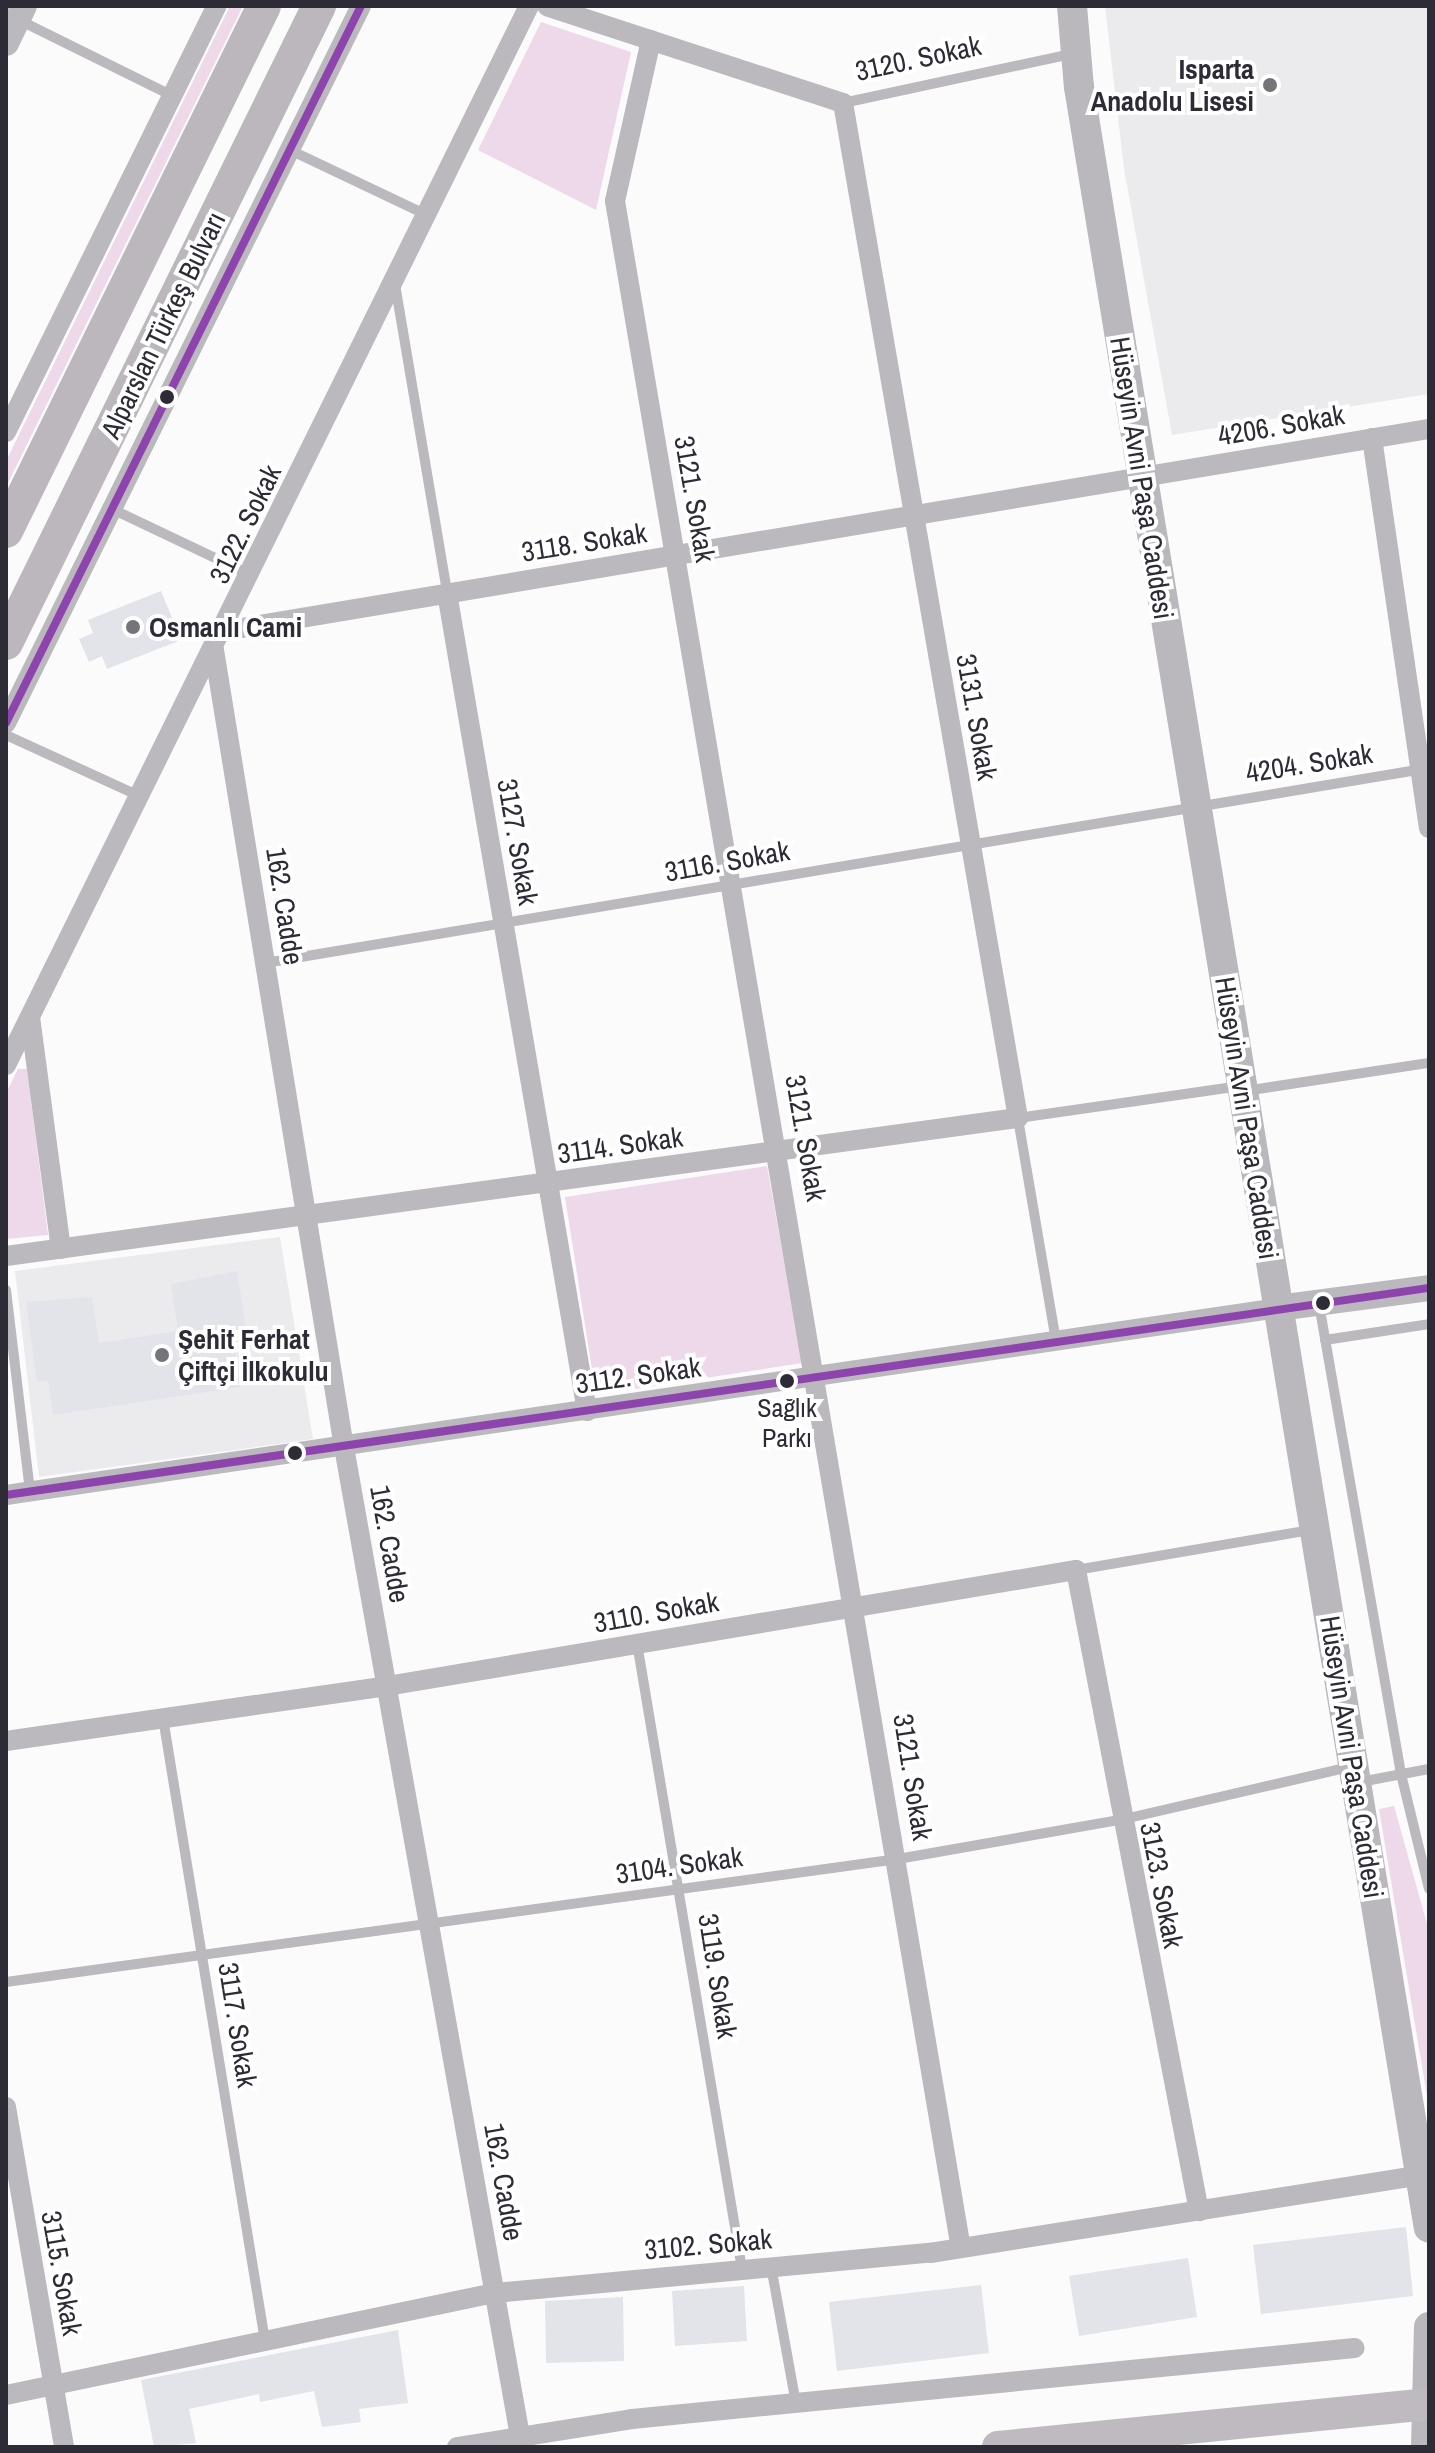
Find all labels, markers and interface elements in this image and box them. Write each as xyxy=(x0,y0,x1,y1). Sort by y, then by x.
street label: 3120. Sokak xyxy=(852,28,984,88)
place label: Isparta Anadolu Lisesi xyxy=(1091,52,1254,118)
marker: Isparta Anadolu Lisesi xyxy=(1261,76,1279,94)
street label: Alparslan Türkeş Bulvarı xyxy=(94,206,232,444)
street label: Hüseyin Avni Paşa Caddesi xyxy=(1103,334,1181,622)
unlabelled marker xyxy=(159,389,175,405)
street label: 4206. Sokak xyxy=(1215,397,1347,453)
street label: 3121. Sokak xyxy=(667,433,723,565)
street label: 3122. Sokak xyxy=(202,459,288,589)
street label: 3118. Sokak xyxy=(519,516,649,568)
place label: Osmanlı Cami xyxy=(149,610,302,644)
marker: Osmanlı Cami xyxy=(124,618,142,636)
street label: 3131. Sokak xyxy=(949,651,1005,783)
street label: 4204. Sokak xyxy=(1243,736,1375,790)
street label: 3127. Sokak xyxy=(490,776,546,908)
street label: 3116. Sokak xyxy=(662,834,792,888)
street label: 162. Cadde xyxy=(259,845,311,967)
street label: Hüseyin Avni Paşa Caddesi xyxy=(1208,974,1286,1262)
street label: 3121. Sokak xyxy=(778,1072,834,1204)
street label: 3114. Sokak xyxy=(555,1120,685,1170)
unlabelled marker xyxy=(1315,1295,1331,1311)
place label: Şehit Ferhat Çiftçi İlkokulu xyxy=(178,1322,329,1388)
marker: Şehit Ferhat Çiftçi İlkokulu xyxy=(153,1346,171,1364)
street label: 3112. Sokak xyxy=(573,1350,703,1400)
marker: Sağlık Parkı xyxy=(779,1373,795,1389)
place label: Sağlık Parkı xyxy=(757,1392,817,1454)
unlabelled marker xyxy=(287,1445,303,1461)
street label: 162. Cadde xyxy=(363,1483,417,1605)
street label: 3110. Sokak xyxy=(591,1585,721,1639)
street label: Hüseyin Avni Paşa Caddesi xyxy=(1313,1613,1391,1901)
street label: 3121. Sokak xyxy=(886,1711,940,1843)
street label: 3123. Sokak xyxy=(1133,1819,1191,1951)
street label: 3104. Sokak xyxy=(613,1839,745,1891)
street label: 3119. Sokak xyxy=(692,1911,744,2041)
street label: 3117. Sokak xyxy=(212,1960,264,2090)
street label: 162. Cadde xyxy=(477,2121,531,2243)
street label: 3115. Sokak xyxy=(35,2208,89,2338)
street label: 3102. Sokak xyxy=(643,2222,773,2266)

